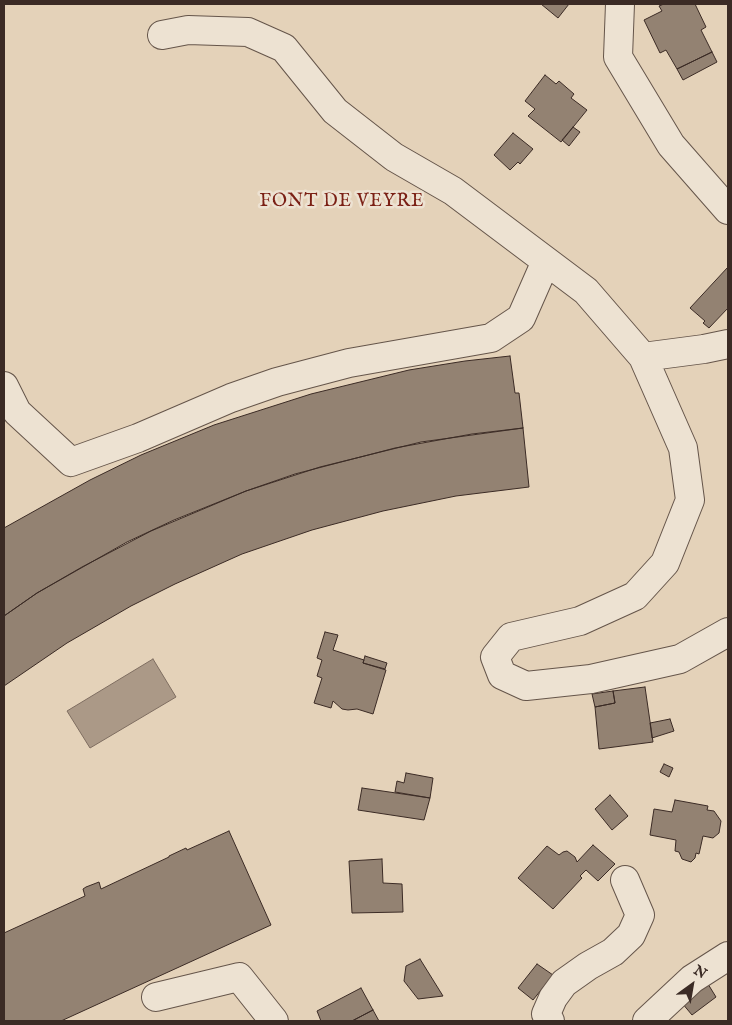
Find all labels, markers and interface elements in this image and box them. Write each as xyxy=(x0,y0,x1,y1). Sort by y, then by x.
district label: FONT DE VEYRE xyxy=(258,191,426,213)
north arrow xyxy=(667,960,717,1010)
text: N xyxy=(690,961,710,983)

